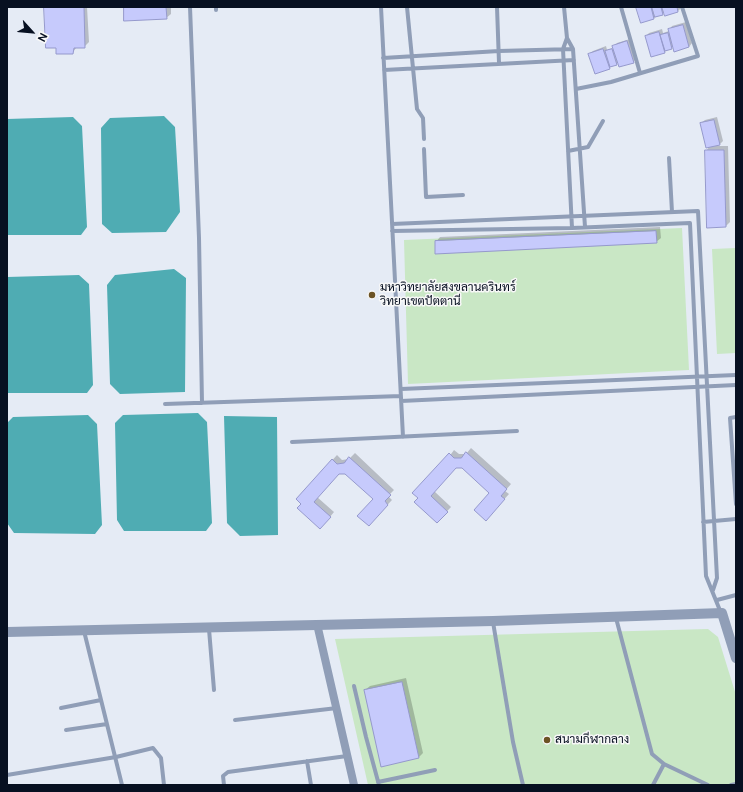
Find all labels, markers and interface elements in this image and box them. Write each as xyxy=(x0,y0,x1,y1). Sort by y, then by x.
north arrow xyxy=(12,12,52,52)
text: N xyxy=(35,31,51,44)
place label: มหาวิทยาลัยสงขลานครินทร์ วิทยาเขตปัตตานี xyxy=(380,281,516,309)
marker: มหาวิทยาลัยสงขลานครินทร์ วิทยาเขตปัตตานี xyxy=(367,290,377,300)
place label: สนามกีฬากลาง xyxy=(555,733,629,747)
marker: สนามกีฬากลาง xyxy=(542,735,552,745)

